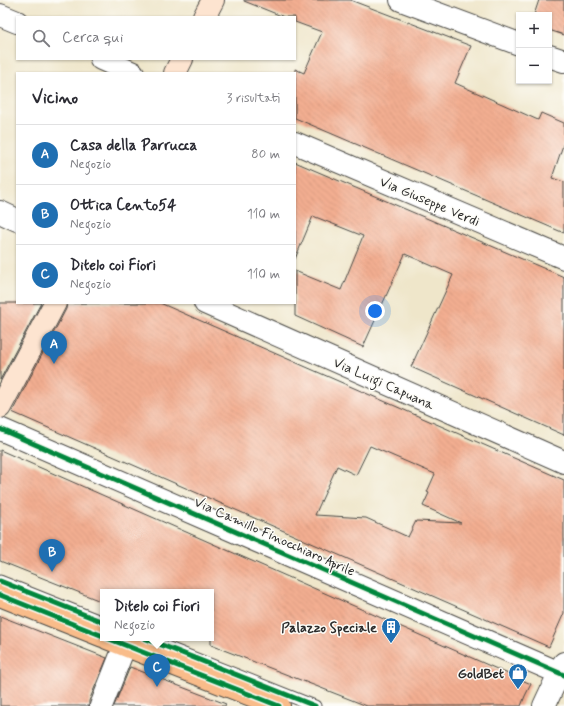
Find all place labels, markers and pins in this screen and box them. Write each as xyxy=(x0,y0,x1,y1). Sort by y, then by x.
pin: A xyxy=(41,331,67,364)
pin: B xyxy=(39,539,65,572)
building icon: Palazzo Speciale xyxy=(380,616,402,644)
place label: Palazzo Speciale xyxy=(281,619,377,637)
pin: C xyxy=(144,654,170,687)
shop icon: GoldBet xyxy=(507,662,529,690)
place label: GoldBet xyxy=(458,665,505,683)

